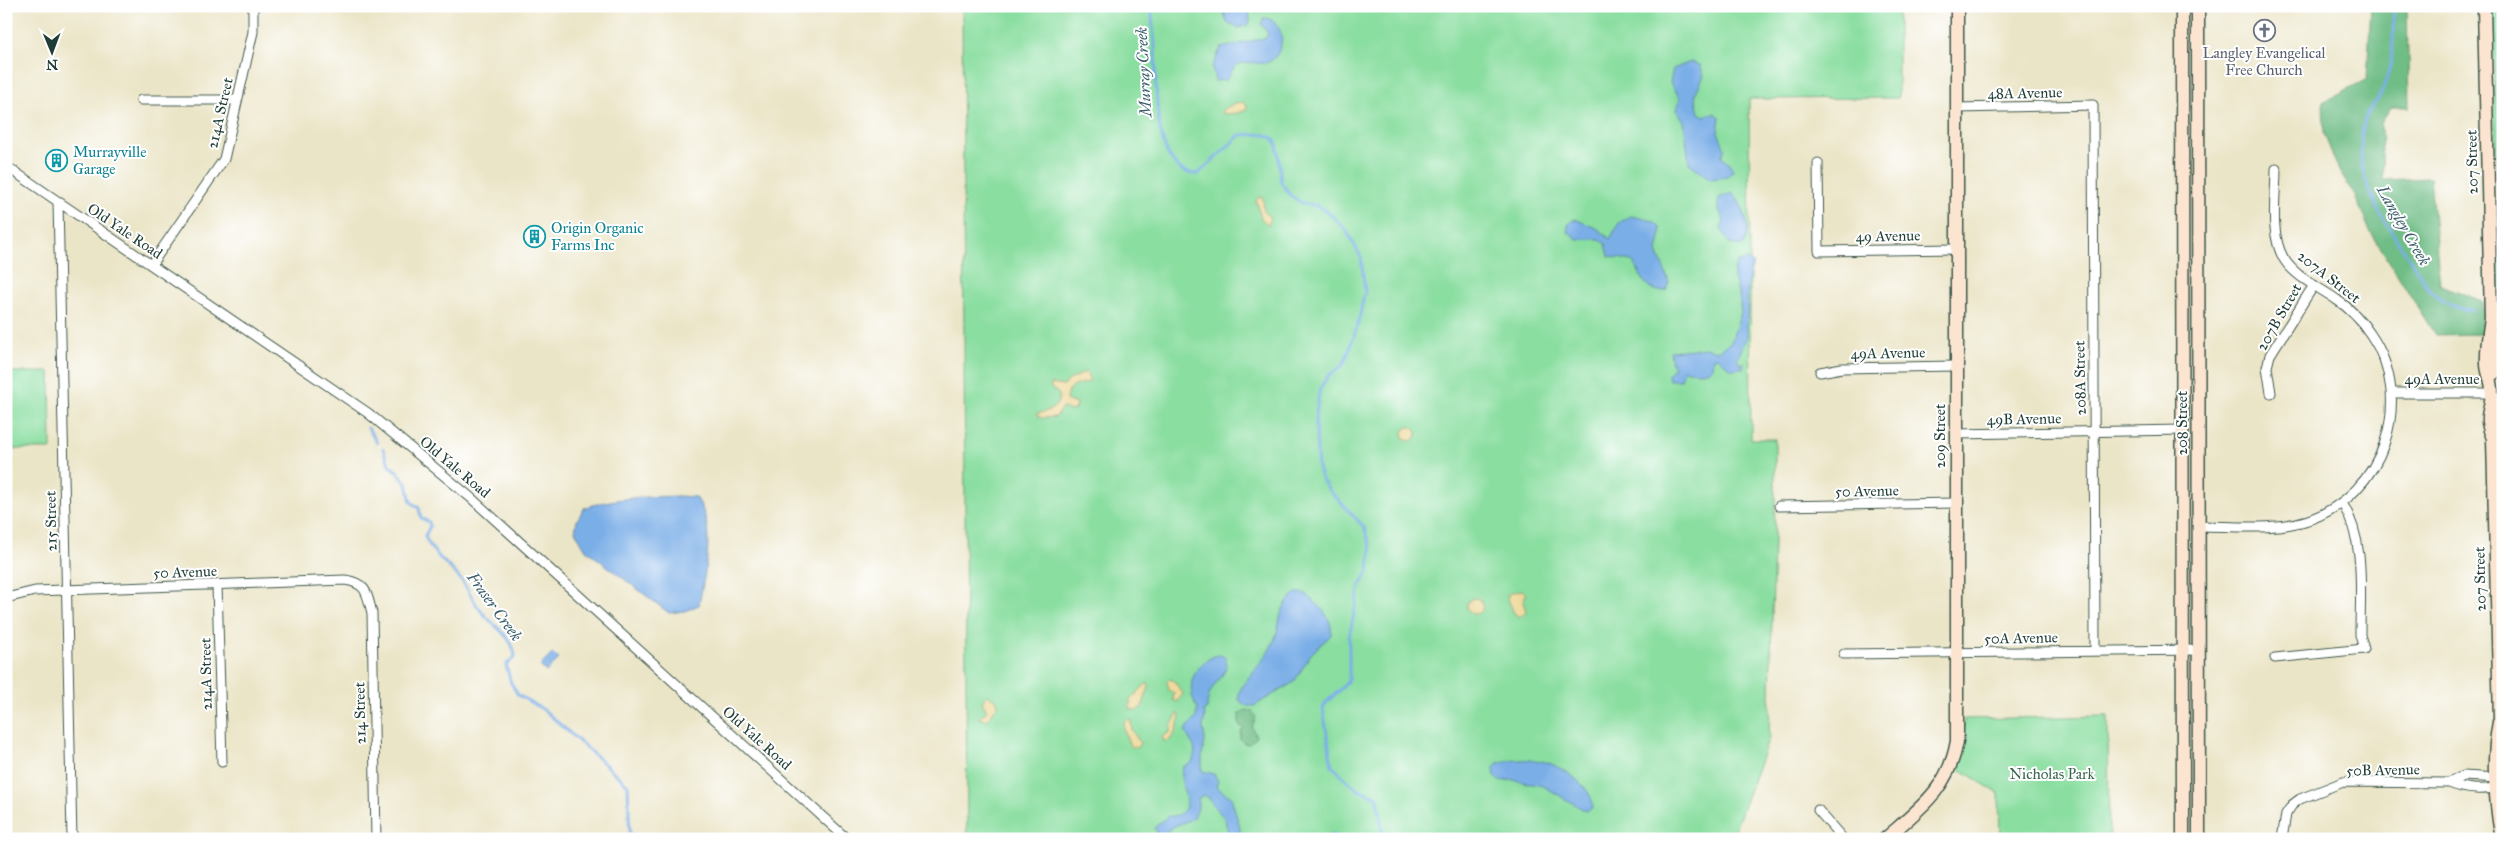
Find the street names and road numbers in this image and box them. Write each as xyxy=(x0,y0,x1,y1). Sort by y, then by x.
street label: 214A Street xyxy=(203,75,237,150)
street label: 48A Avenue xyxy=(1987,83,2063,103)
street label: 207 Street xyxy=(2462,129,2482,194)
street label: Old Yale Road xyxy=(84,199,166,263)
street label: 49 Avenue xyxy=(1856,226,1920,246)
street label: 207A Street xyxy=(2294,247,2365,308)
street label: 207B Street xyxy=(2253,280,2306,354)
street label: 208A Street xyxy=(2070,340,2090,416)
street label: 49A Avenue xyxy=(1850,343,1926,363)
street label: 49A Avenue xyxy=(2405,370,2479,388)
street label: 208 Street xyxy=(2173,390,2191,455)
street label: 209 Street xyxy=(1931,403,1949,468)
street label: 49B Avenue xyxy=(1987,409,2061,429)
street label: Old Yale Road xyxy=(416,432,494,502)
street label: 50 Avenue xyxy=(1835,481,1899,501)
street label: 215 Street xyxy=(41,490,61,551)
street label: 207 Street xyxy=(2470,546,2490,611)
street label: 50 Avenue xyxy=(153,562,217,582)
street label: 50A Avenue xyxy=(1984,628,2058,648)
street label: 214A Street xyxy=(196,637,216,710)
street label: 214 Street xyxy=(350,681,370,744)
street label: Old Yale Road xyxy=(719,702,796,774)
street label: 50B Avenue xyxy=(2346,760,2420,780)

